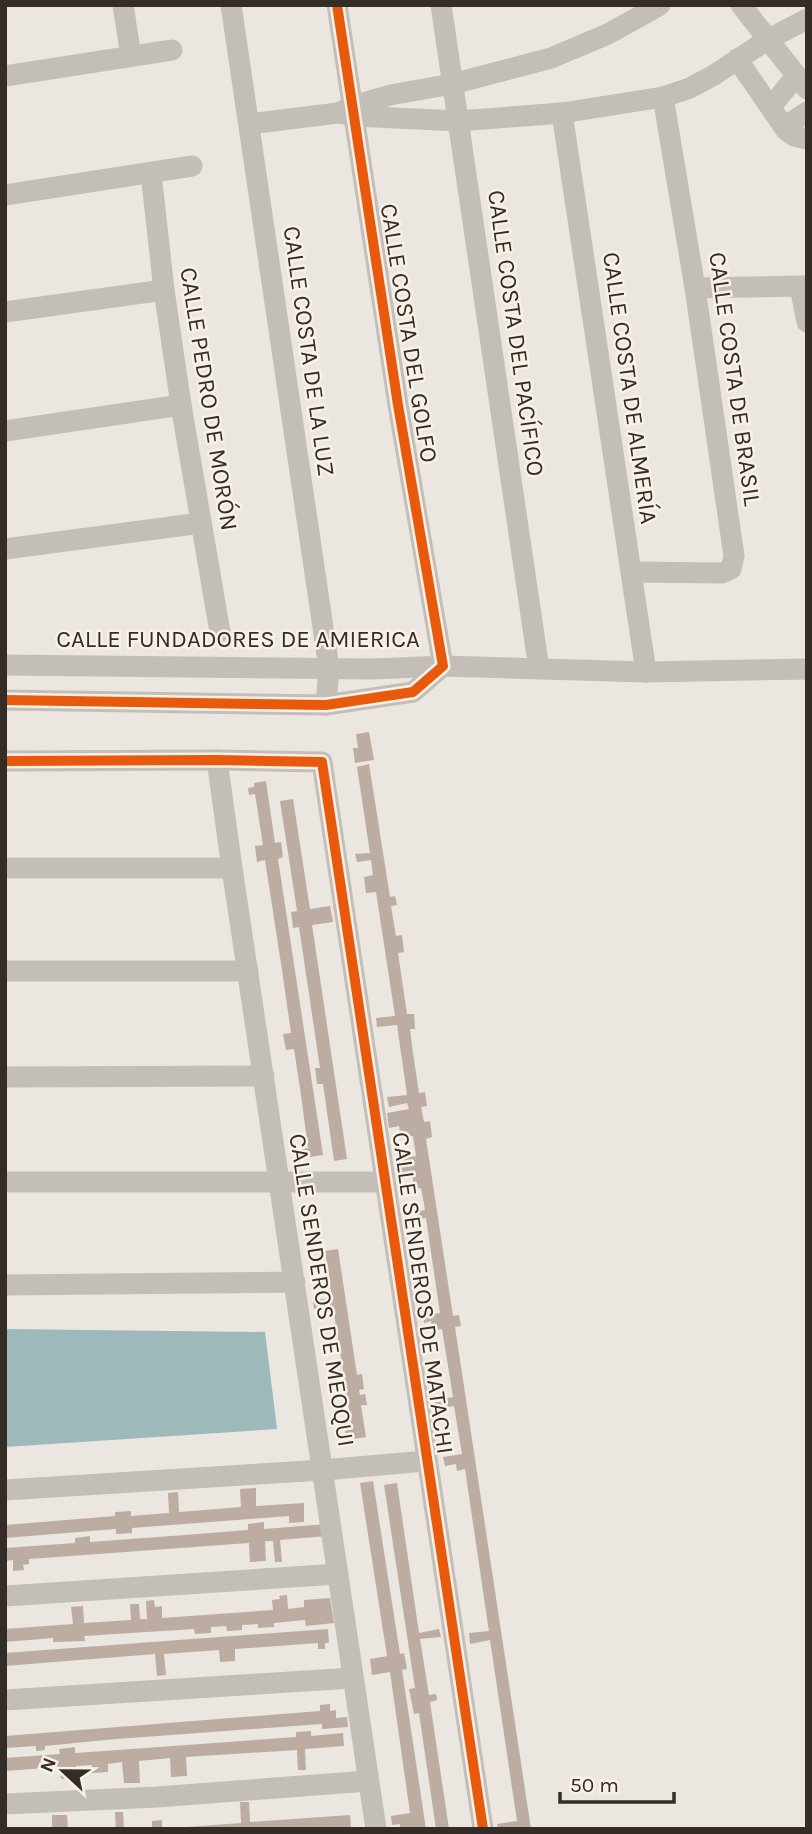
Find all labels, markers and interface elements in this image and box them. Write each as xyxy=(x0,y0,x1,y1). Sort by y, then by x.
street label: CALLE COSTA DEL PACÍFICO xyxy=(482,188,551,478)
street label: CALLE COSTA DEL GOLFO xyxy=(375,201,443,465)
street label: CALLE COSTA DE LA LUZ xyxy=(278,224,340,478)
street label: CALLE COSTA DE ALMERÍA xyxy=(597,250,664,526)
street label: CALLE COSTA DE BRASIL xyxy=(703,250,767,509)
street label: CALLE PEDRO DE MORÓN xyxy=(174,265,244,533)
street label: CALLE FUNDADORES DE AMIERICA xyxy=(56,625,420,653)
street label: CALLE SENDEROS DE MATACHI xyxy=(387,1130,459,1456)
street label: CALLE SENDEROS DE MEOQUI xyxy=(283,1131,361,1449)
north arrow xyxy=(28,1736,98,1806)
text: N xyxy=(35,1755,61,1775)
scale bar xyxy=(560,1760,674,1804)
text: 50 m xyxy=(570,1773,619,1797)

